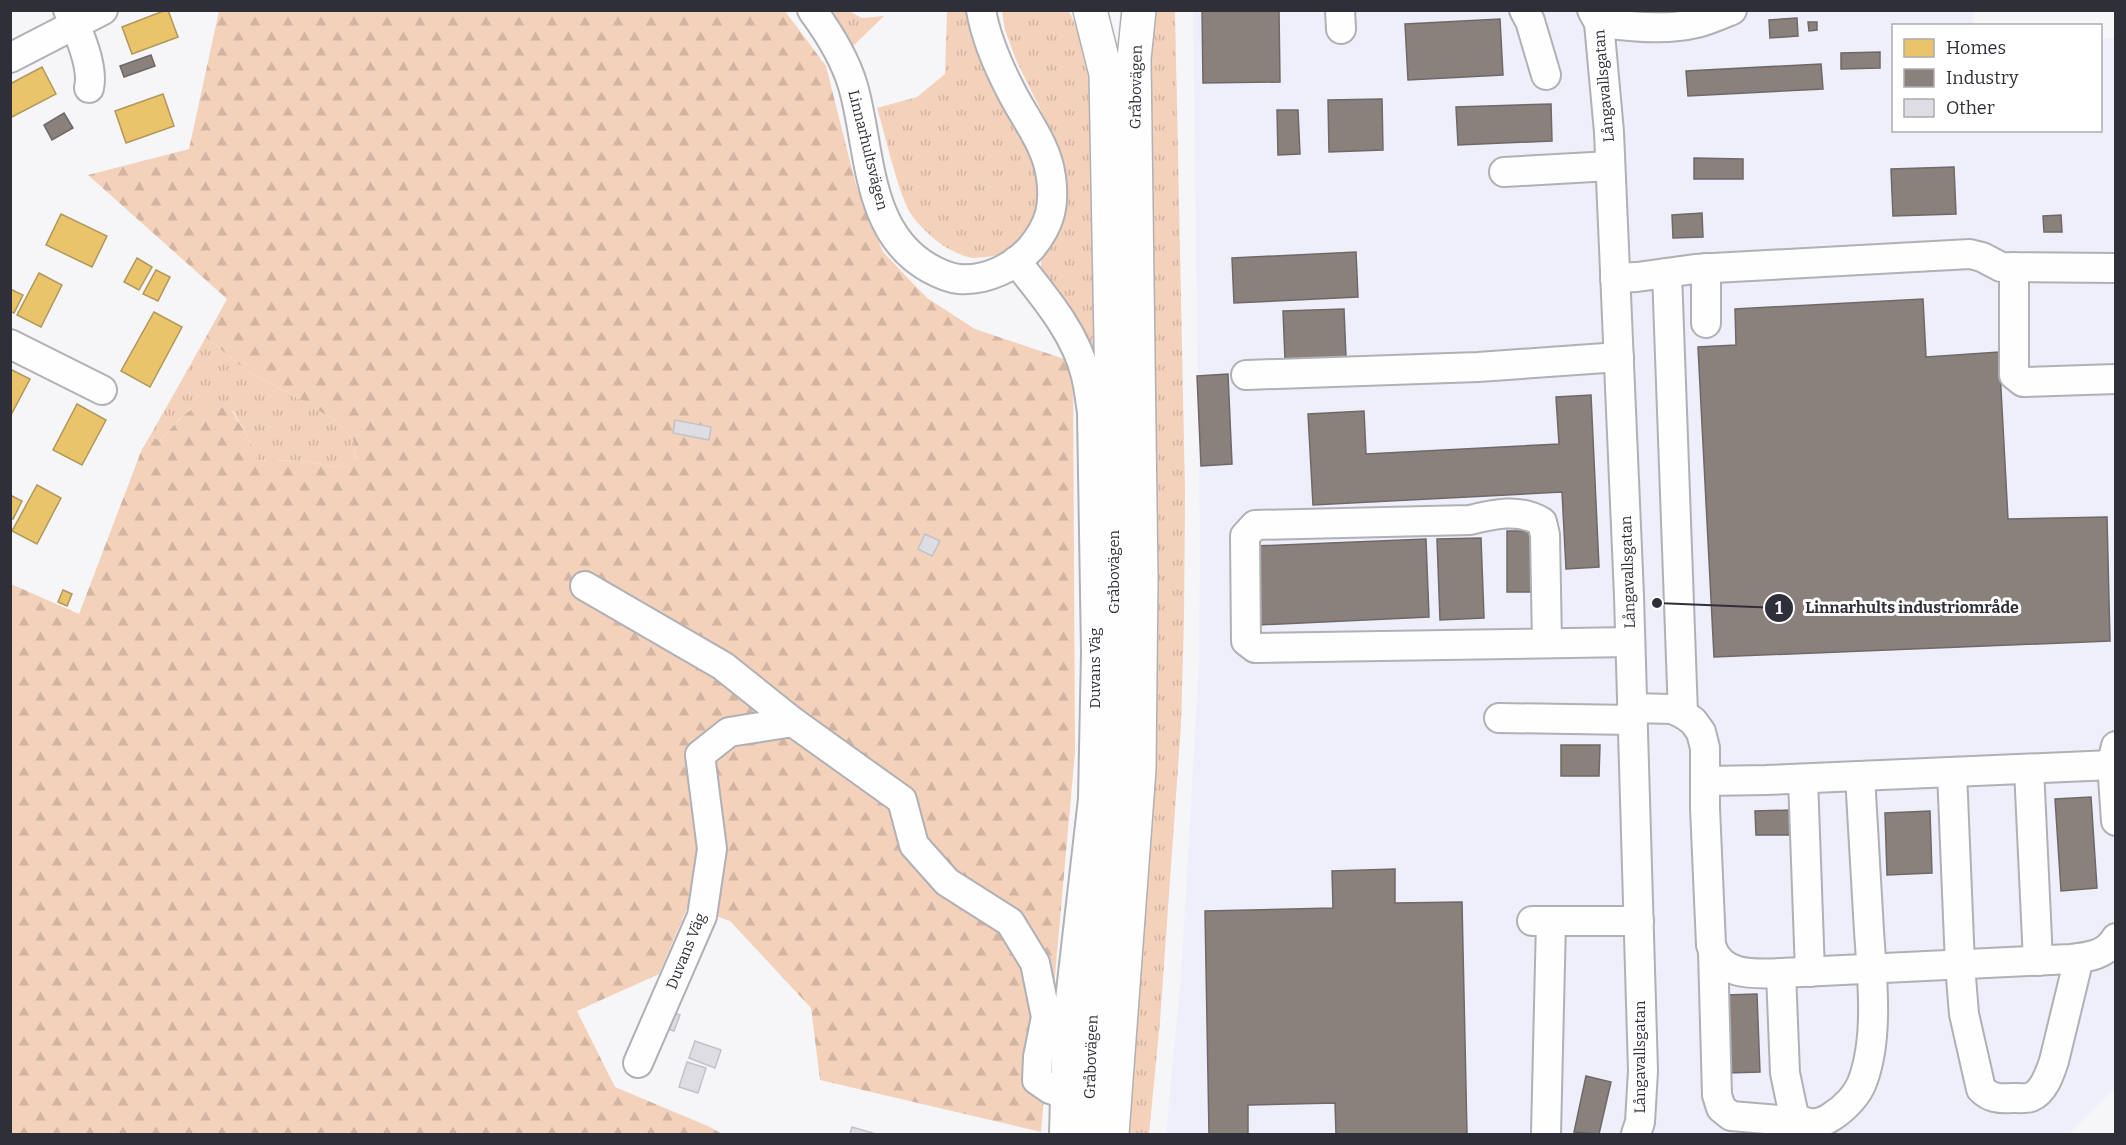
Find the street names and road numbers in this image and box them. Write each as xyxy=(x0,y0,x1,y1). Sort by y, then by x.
street label: Långavallsgatan xyxy=(1590,28,1618,143)
street label: Gråbovägen xyxy=(1126,44,1146,129)
street label: Linnarhultsvägen xyxy=(844,88,892,212)
street label: Långavallsgatan xyxy=(1617,515,1639,629)
street label: Gråbovägen xyxy=(1105,529,1123,614)
street label: Duvans Väg xyxy=(1086,628,1104,708)
street label: Duvans Väg xyxy=(662,910,710,992)
street label: Långavallsgatan xyxy=(1631,1000,1649,1113)
street label: Gråbovägen xyxy=(1081,1014,1101,1099)

